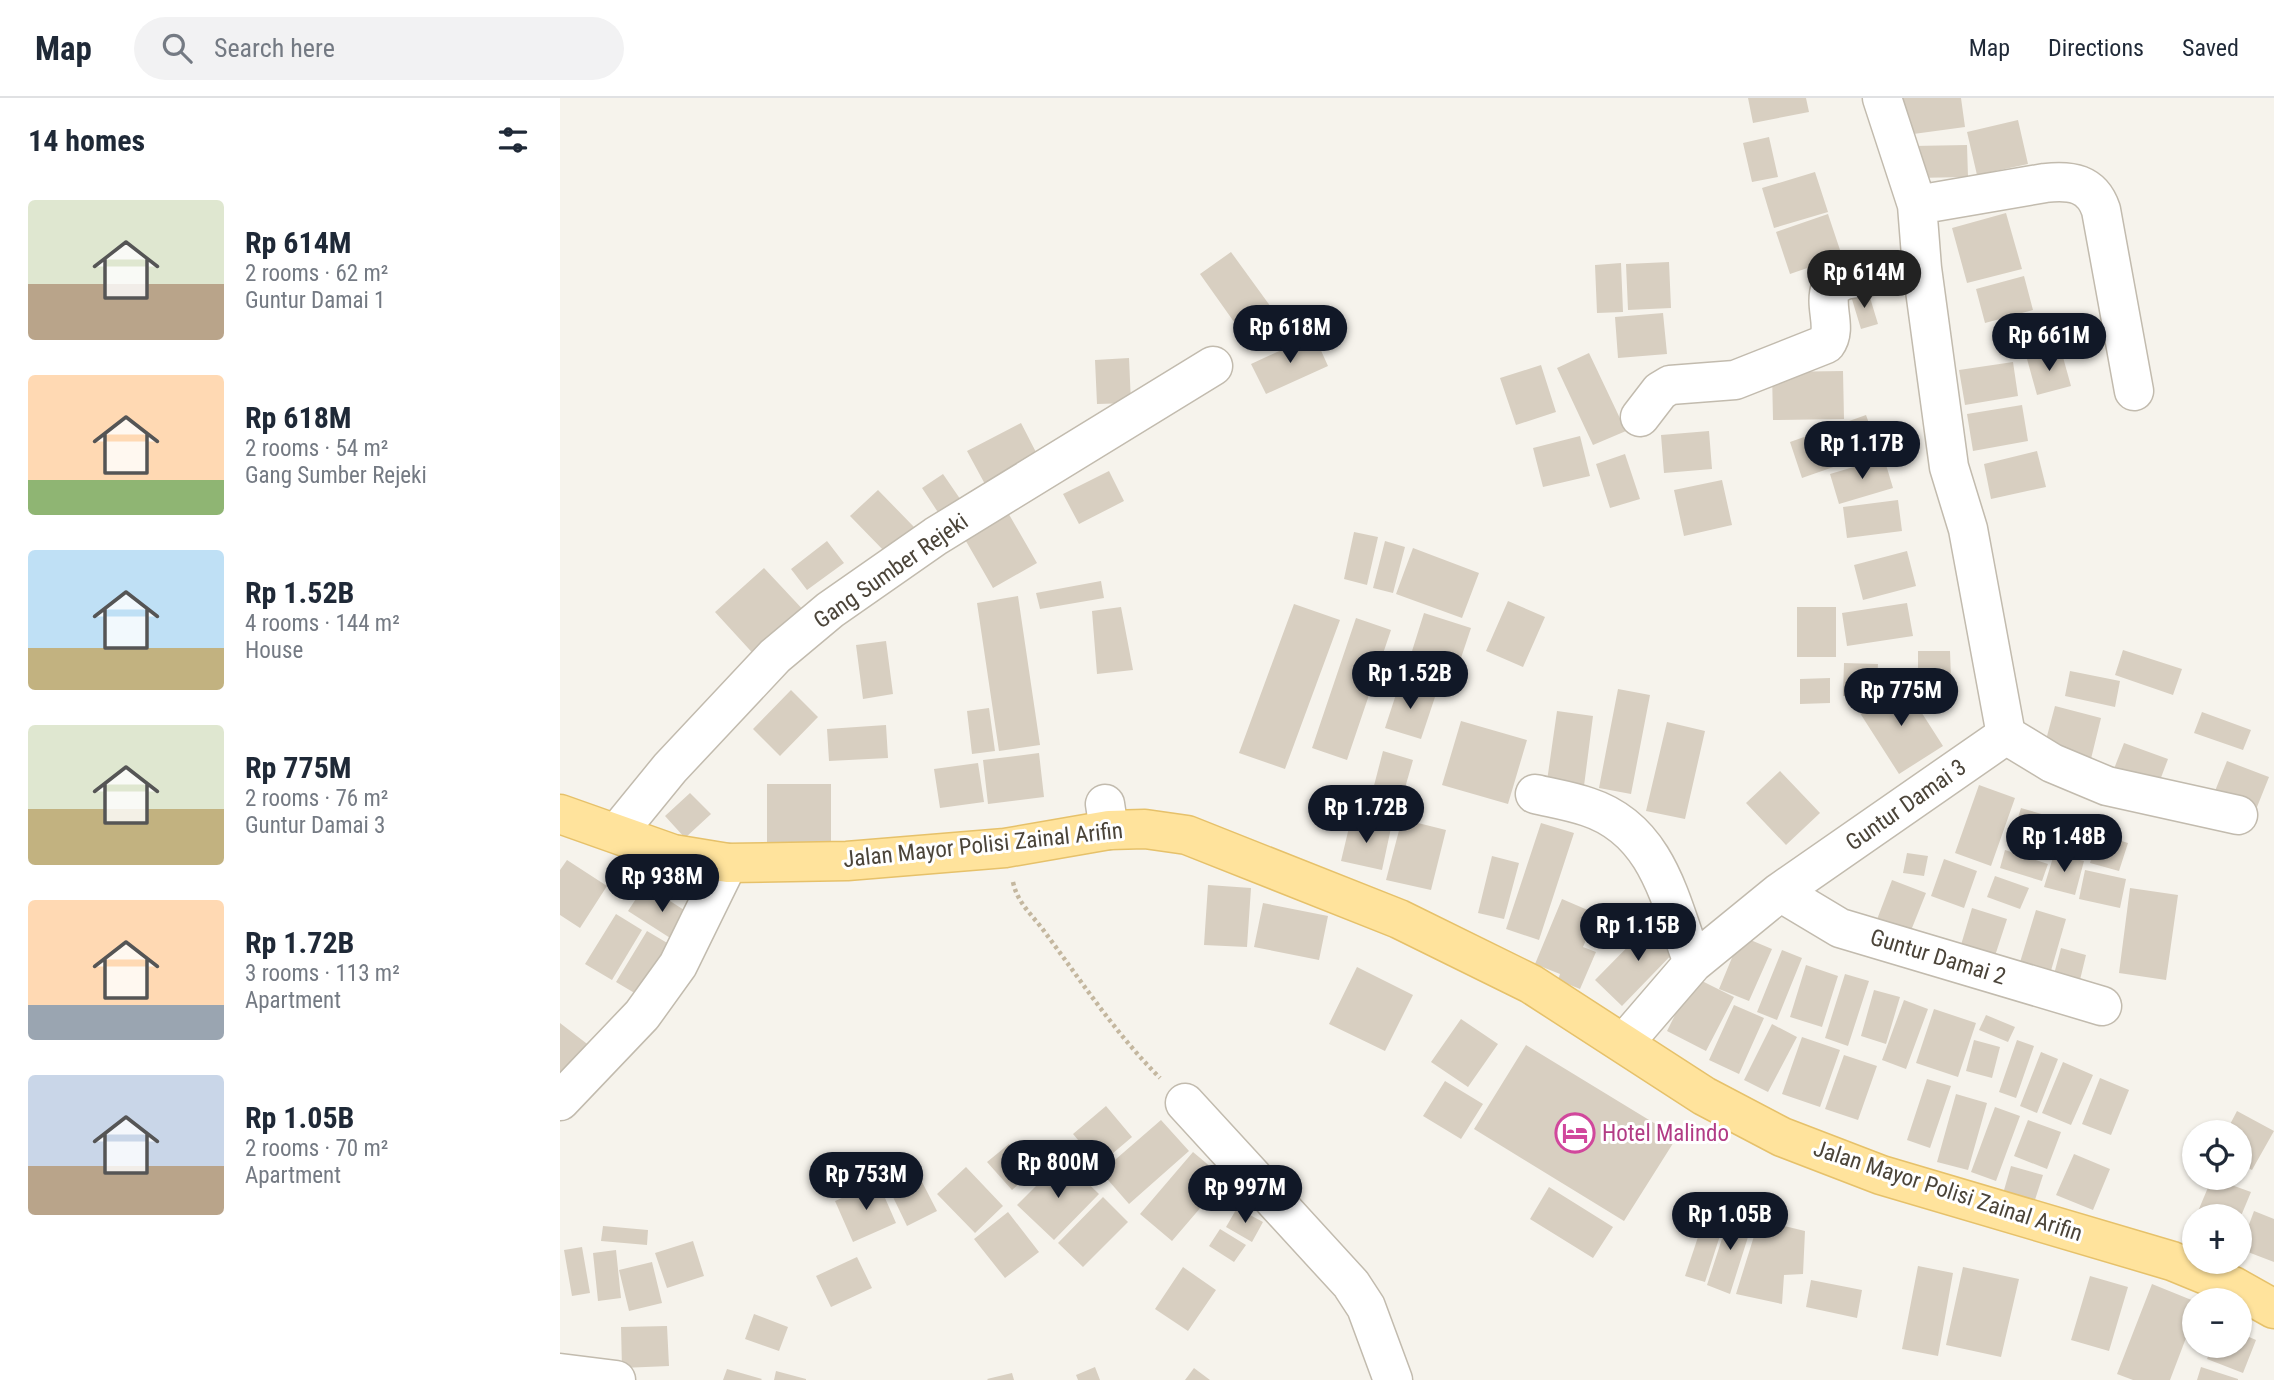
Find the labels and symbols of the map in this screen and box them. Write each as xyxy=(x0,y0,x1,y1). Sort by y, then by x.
pin: Rp 614M xyxy=(1799,250,1929,310)
pin: Rp 618M xyxy=(1225,306,1355,365)
pin: Rp 661M xyxy=(1984,314,2114,373)
pin: Rp 1.17B xyxy=(1790,422,1934,481)
street label: Gang Sumber Rejeki xyxy=(809,508,973,634)
pin: Rp 1.52B xyxy=(1338,652,1482,711)
pin: Rp 775M xyxy=(1836,668,1966,728)
street label: Guntur Damai 3 xyxy=(1841,754,1971,856)
pin: Rp 1.72B xyxy=(1294,786,1438,845)
pin: Rp 1.48B xyxy=(1992,814,2136,874)
street label: Jalan Mayor Polisi Zainal Arifin xyxy=(842,817,1124,873)
pin: Rp 938M xyxy=(597,854,727,914)
pin: Rp 1.15B xyxy=(1566,904,1710,963)
street label: Guntur Damai 2 xyxy=(1867,924,2009,990)
hotel icon: Hotel Malindo xyxy=(1554,1112,1596,1154)
place label: Hotel Malindo xyxy=(1602,1120,1729,1147)
street label: Jalan Mayor Polisi Zainal Arifin xyxy=(1810,1135,2086,1247)
pin: Rp 800M xyxy=(993,1140,1123,1200)
pin: Rp 753M xyxy=(801,1152,931,1212)
pin: Rp 997M xyxy=(1180,1166,1310,1225)
pin: Rp 1.05B xyxy=(1658,1192,1802,1252)

